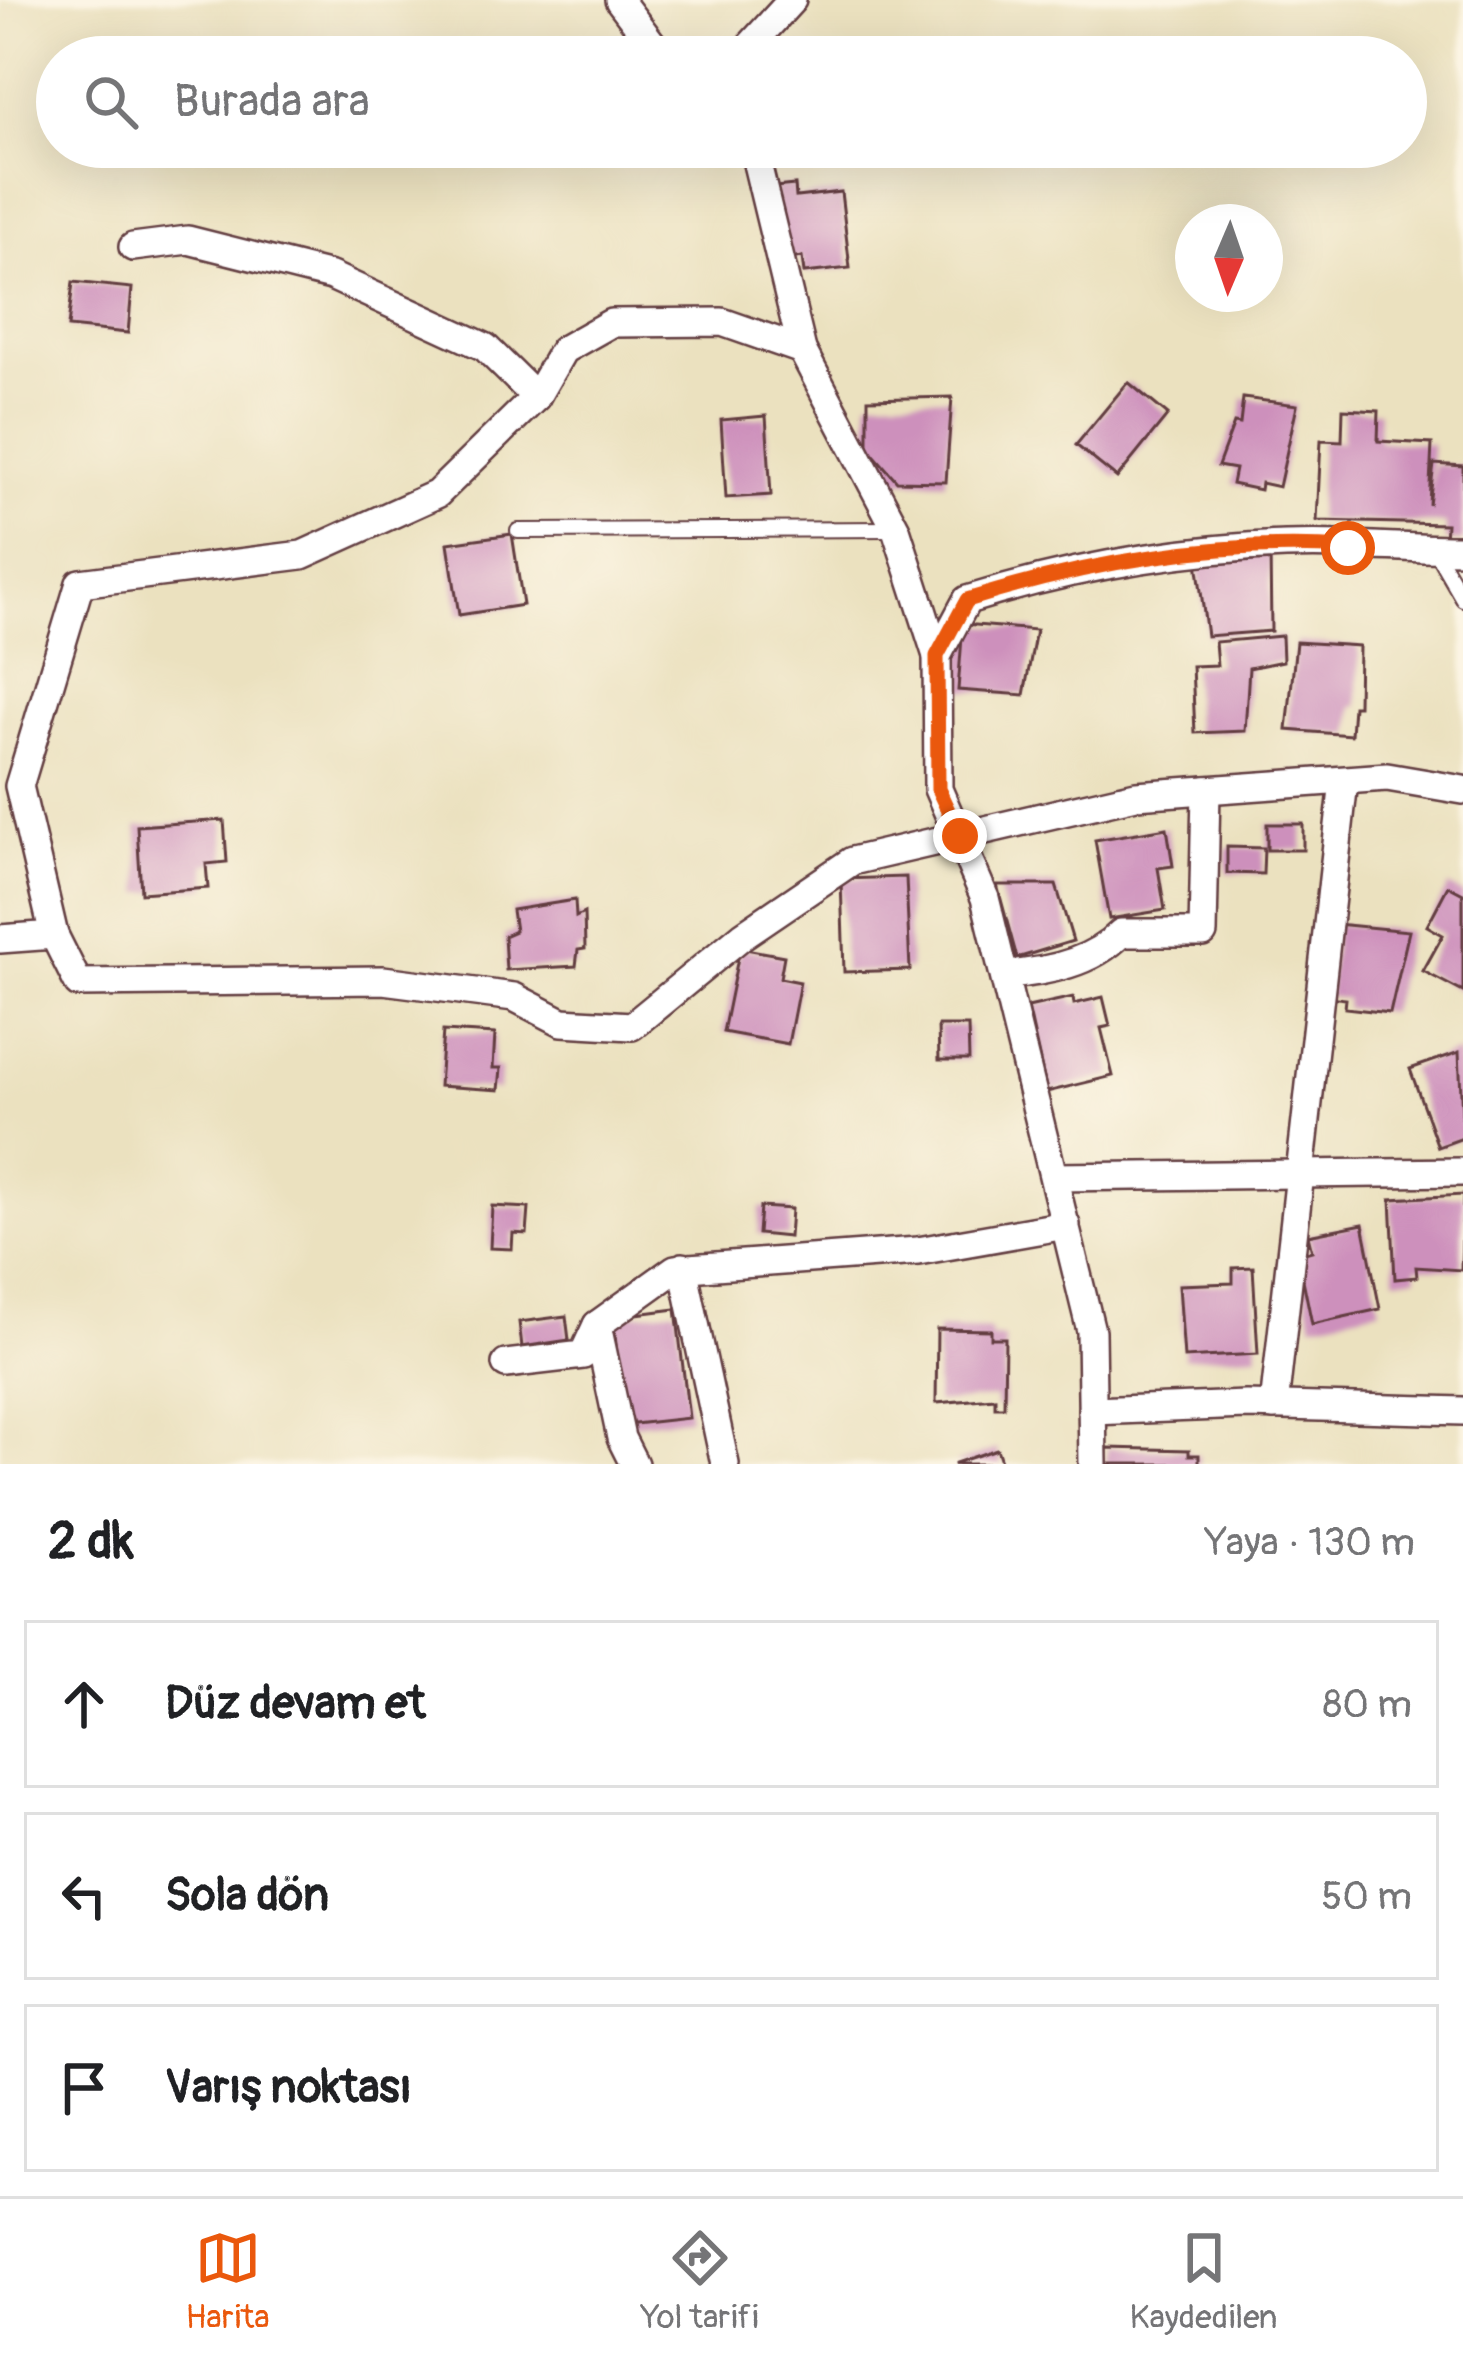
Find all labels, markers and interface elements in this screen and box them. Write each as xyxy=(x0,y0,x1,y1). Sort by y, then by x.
search box xyxy=(36,36,1427,168)
icon: search xyxy=(78,69,144,135)
text: Burada ara xyxy=(174,74,370,130)
north arrow xyxy=(1175,204,1283,312)
route start xyxy=(1321,521,1375,575)
route end xyxy=(933,809,987,863)
text: 2 dk xyxy=(48,1510,134,1574)
text: Yaya · 130 m xyxy=(1205,1518,1415,1567)
icon: ahead xyxy=(51,1671,117,1737)
text: Düz devam et xyxy=(165,1676,426,1732)
text: 80 m xyxy=(1323,1680,1412,1729)
icon: left xyxy=(51,1863,117,1929)
text: Sola dön xyxy=(165,1868,329,1924)
text: 50 m xyxy=(1321,1872,1412,1921)
icon: arrive xyxy=(51,2055,117,2121)
text: Varış noktası xyxy=(165,2060,412,2116)
tab: Harita xyxy=(185,2225,270,2338)
tab: Yol tarifi xyxy=(641,2225,759,2338)
tab: Kaydedilen xyxy=(1130,2225,1278,2338)

